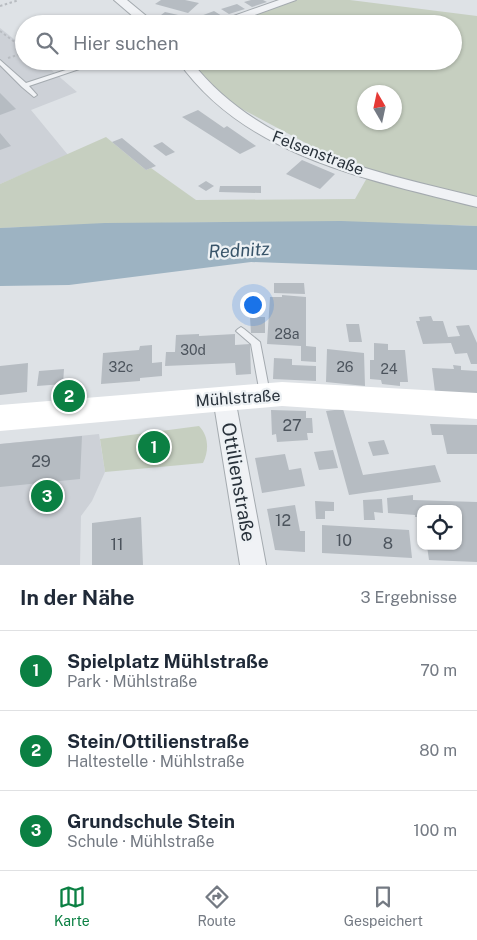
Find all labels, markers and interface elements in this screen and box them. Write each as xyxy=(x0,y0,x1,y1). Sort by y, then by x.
search box xyxy=(15,15,462,70)
icon: search xyxy=(33,29,61,57)
text: Hier suchen xyxy=(73,32,179,54)
north arrow xyxy=(357,85,402,130)
street label: Felsenstraße xyxy=(269,127,367,179)
water label: Rednitz xyxy=(208,238,271,262)
your location xyxy=(240,292,266,318)
house number: 28a xyxy=(274,326,300,342)
house number: 30d xyxy=(180,342,206,358)
house number: 32c xyxy=(109,359,133,375)
house number: 26 xyxy=(336,359,354,375)
house number: 24 xyxy=(380,361,398,377)
pin: 2 xyxy=(53,377,85,415)
street label: Mühlstraße xyxy=(195,386,281,410)
house number: 27 xyxy=(282,416,302,435)
street label: Ottilienstraße xyxy=(218,421,260,543)
pin: 1 xyxy=(138,428,170,466)
house number: 29 xyxy=(31,452,51,471)
pin: 3 xyxy=(31,477,63,515)
map controls xyxy=(417,505,462,550)
button: locate xyxy=(417,505,462,550)
house number: 12 xyxy=(275,511,291,530)
house number: 10 xyxy=(336,531,352,550)
house number: 8 xyxy=(383,534,393,553)
house number: 11 xyxy=(110,535,124,554)
text: In der Nähe xyxy=(20,585,135,610)
text: 3 Ergebnisse xyxy=(361,588,457,607)
text: Spielplatz Mühlstraße xyxy=(67,650,269,672)
text: 1 xyxy=(33,661,39,680)
text: 70 m xyxy=(420,661,457,680)
text: Park · Mühlstraße xyxy=(67,672,197,691)
text: Stein/Ottilienstraße xyxy=(67,730,249,752)
text: 2 xyxy=(31,741,41,760)
text: 80 m xyxy=(419,741,457,760)
text: Haltestelle · Mühlstraße xyxy=(67,752,245,771)
text: Grundschule Stein xyxy=(67,810,235,832)
text: 3 xyxy=(31,821,41,840)
text: 100 m xyxy=(413,821,457,840)
text: Schule · Mühlstraße xyxy=(67,832,215,851)
tab: Karte xyxy=(54,883,90,929)
tab: Route xyxy=(197,883,236,929)
tab: Gespeichert xyxy=(344,883,423,929)

